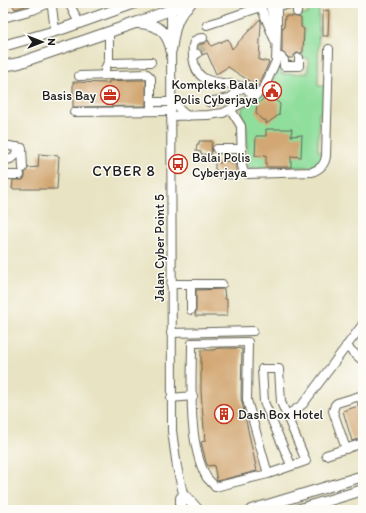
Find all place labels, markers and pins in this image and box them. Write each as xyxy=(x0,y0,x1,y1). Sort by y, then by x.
place label: Kompleks Balai Polis Cyberjaya xyxy=(172,77,259,107)
public building icon: Kompleks Balai Polis Cyberjaya xyxy=(261,80,283,102)
office icon: Basis Bay xyxy=(99,84,121,106)
place label: Basis Bay xyxy=(42,88,96,103)
place label: Balai Polis Cyberjaya xyxy=(192,150,251,180)
bus stop icon: Balai Polis Cyberjaya xyxy=(167,153,189,175)
building icon: Dash Box Hotel xyxy=(213,403,235,425)
place label: Dash Box Hotel xyxy=(238,407,324,422)

